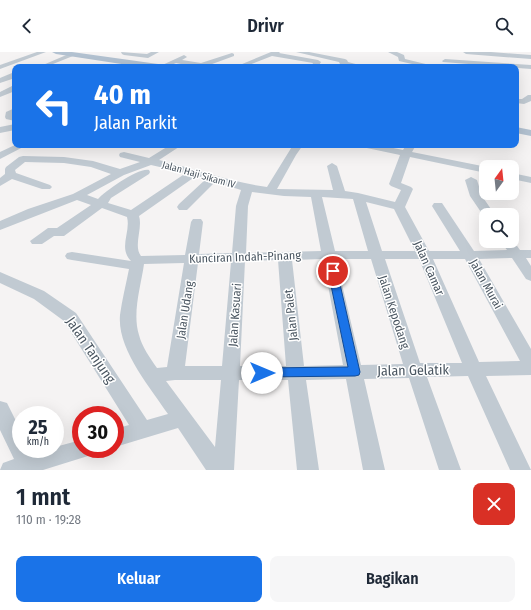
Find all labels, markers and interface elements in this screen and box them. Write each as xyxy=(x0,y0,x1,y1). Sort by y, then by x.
icon: back xyxy=(16,15,38,37)
text: Drivr xyxy=(247,15,284,37)
icon: search xyxy=(493,15,515,37)
text: 40 m xyxy=(94,78,151,111)
icon: left xyxy=(28,80,80,132)
text: Jalan Parkit xyxy=(94,112,177,134)
street label: Jalan Haji Sikam IV xyxy=(161,159,238,191)
north arrow xyxy=(479,160,519,200)
map controls xyxy=(479,160,519,248)
button: search xyxy=(479,208,519,248)
street label: Jalan Camar xyxy=(411,239,448,298)
street label: Kunciran Indah-Pinang xyxy=(189,248,301,266)
pin xyxy=(316,254,350,288)
street label: Jalan Murai xyxy=(467,257,505,311)
icon: arrive xyxy=(322,260,344,282)
street label: Jalan Kepodang xyxy=(376,274,413,351)
street label: Jalan Udang xyxy=(174,280,197,340)
street label: Jalan Kasuari xyxy=(226,283,244,347)
street label: Jalan Palet xyxy=(281,289,301,341)
street label: Jalan Tanjung xyxy=(62,314,119,387)
position arrow xyxy=(241,352,283,394)
street label: Jalan Gelatik xyxy=(377,361,450,380)
speed limit sign: 30 xyxy=(72,406,124,458)
text: 25 xyxy=(28,415,48,439)
text: km/h xyxy=(27,436,49,448)
text: 1 mnt xyxy=(16,483,70,511)
button: close xyxy=(473,483,515,525)
text: 110 m · 19:28 xyxy=(16,512,81,527)
button: Keluar xyxy=(16,556,262,602)
button: Bagikan xyxy=(270,556,515,602)

